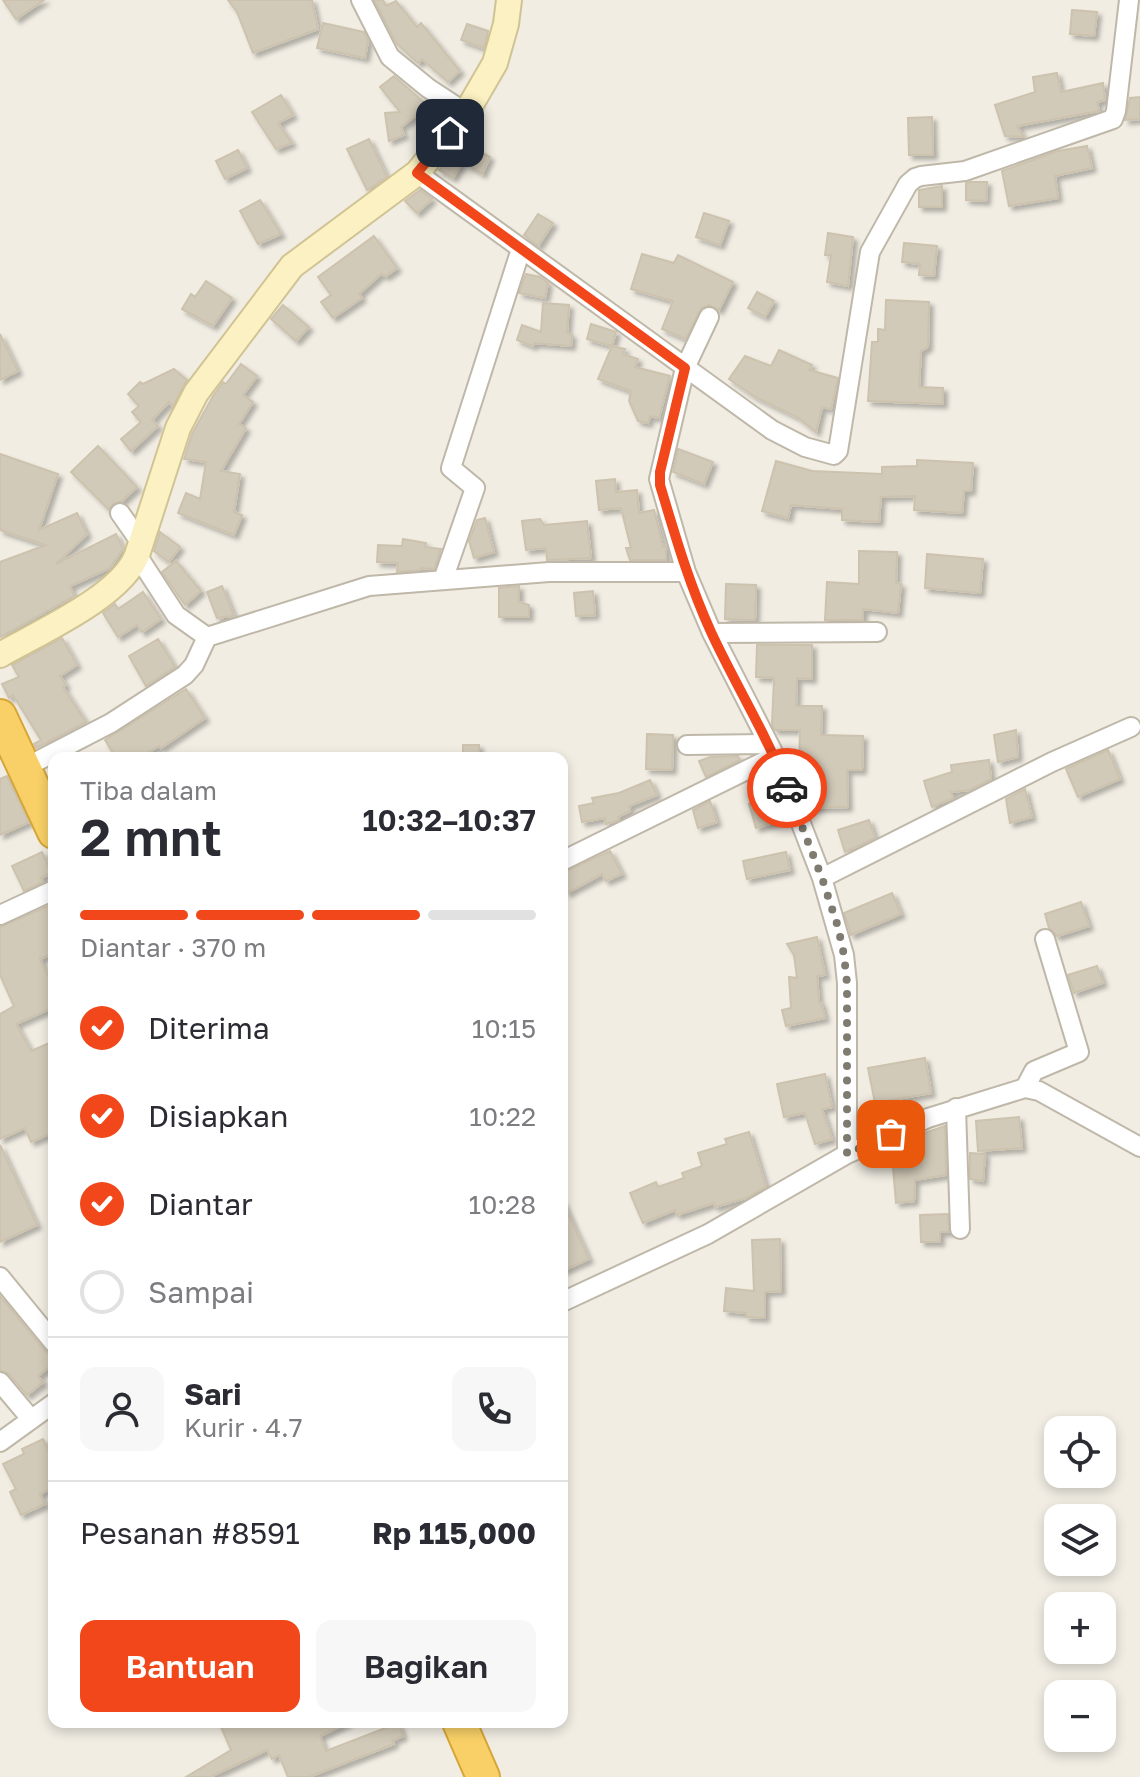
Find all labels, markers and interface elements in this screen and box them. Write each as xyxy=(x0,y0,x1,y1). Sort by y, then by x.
pin xyxy=(416,99,484,167)
icon: home xyxy=(428,111,472,155)
courier xyxy=(747,748,827,828)
icon: car xyxy=(765,766,809,810)
text: Tiba dalam xyxy=(80,775,217,806)
text: 10:32–10:37 xyxy=(363,802,536,838)
text: 2 mnt xyxy=(80,805,222,867)
text: Diantar · 370 m xyxy=(80,932,266,963)
icon: check xyxy=(80,1006,124,1050)
text: Diterima xyxy=(148,1010,270,1046)
text: 10:15 xyxy=(472,1013,536,1044)
icon: check xyxy=(80,1094,124,1138)
text: Disiapkan xyxy=(148,1098,288,1134)
pin xyxy=(857,1100,925,1168)
text: 10:22 xyxy=(469,1101,536,1132)
icon: bag xyxy=(869,1112,913,1156)
icon: check xyxy=(80,1182,124,1226)
text: Diantar xyxy=(148,1186,253,1222)
text: 10:28 xyxy=(469,1189,536,1220)
text: Sampai xyxy=(148,1274,254,1310)
button: person xyxy=(80,1367,164,1451)
button: phone xyxy=(452,1367,536,1451)
text: Sari xyxy=(184,1376,241,1412)
text: Kurir · 4.7 xyxy=(184,1412,303,1443)
map controls xyxy=(1044,1416,1116,1752)
button: locate xyxy=(1044,1416,1116,1488)
button: layers xyxy=(1044,1504,1116,1576)
text: Pesanan #8591 xyxy=(80,1515,300,1551)
text: Rp 115,000 xyxy=(372,1515,536,1551)
button: + xyxy=(1044,1592,1116,1664)
button: Bantuan xyxy=(80,1620,300,1712)
button: Bagikan xyxy=(316,1620,536,1712)
button: − xyxy=(1044,1680,1116,1752)

